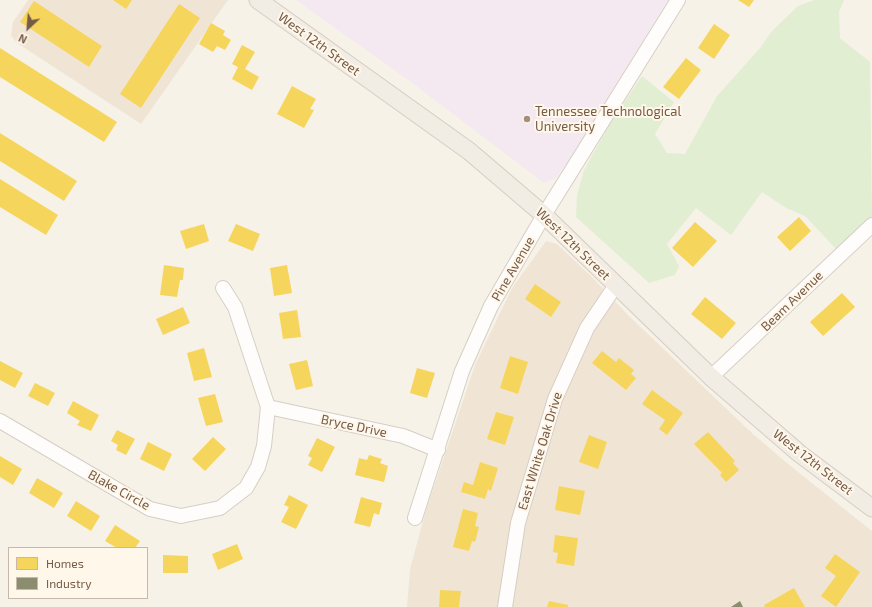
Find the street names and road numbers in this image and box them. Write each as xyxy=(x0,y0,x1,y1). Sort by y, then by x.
street label: West 12th Street xyxy=(275,9,363,79)
street label: West 12th Street xyxy=(532,205,614,283)
street label: Pine Avenue xyxy=(488,234,538,304)
street label: Beam Avenue xyxy=(758,268,826,334)
street label: East White Oak Drive xyxy=(515,390,565,512)
street label: Bryce Drive xyxy=(320,411,388,441)
street label: West 12th Street xyxy=(770,426,856,498)
street label: Blake Circle xyxy=(85,467,153,513)

